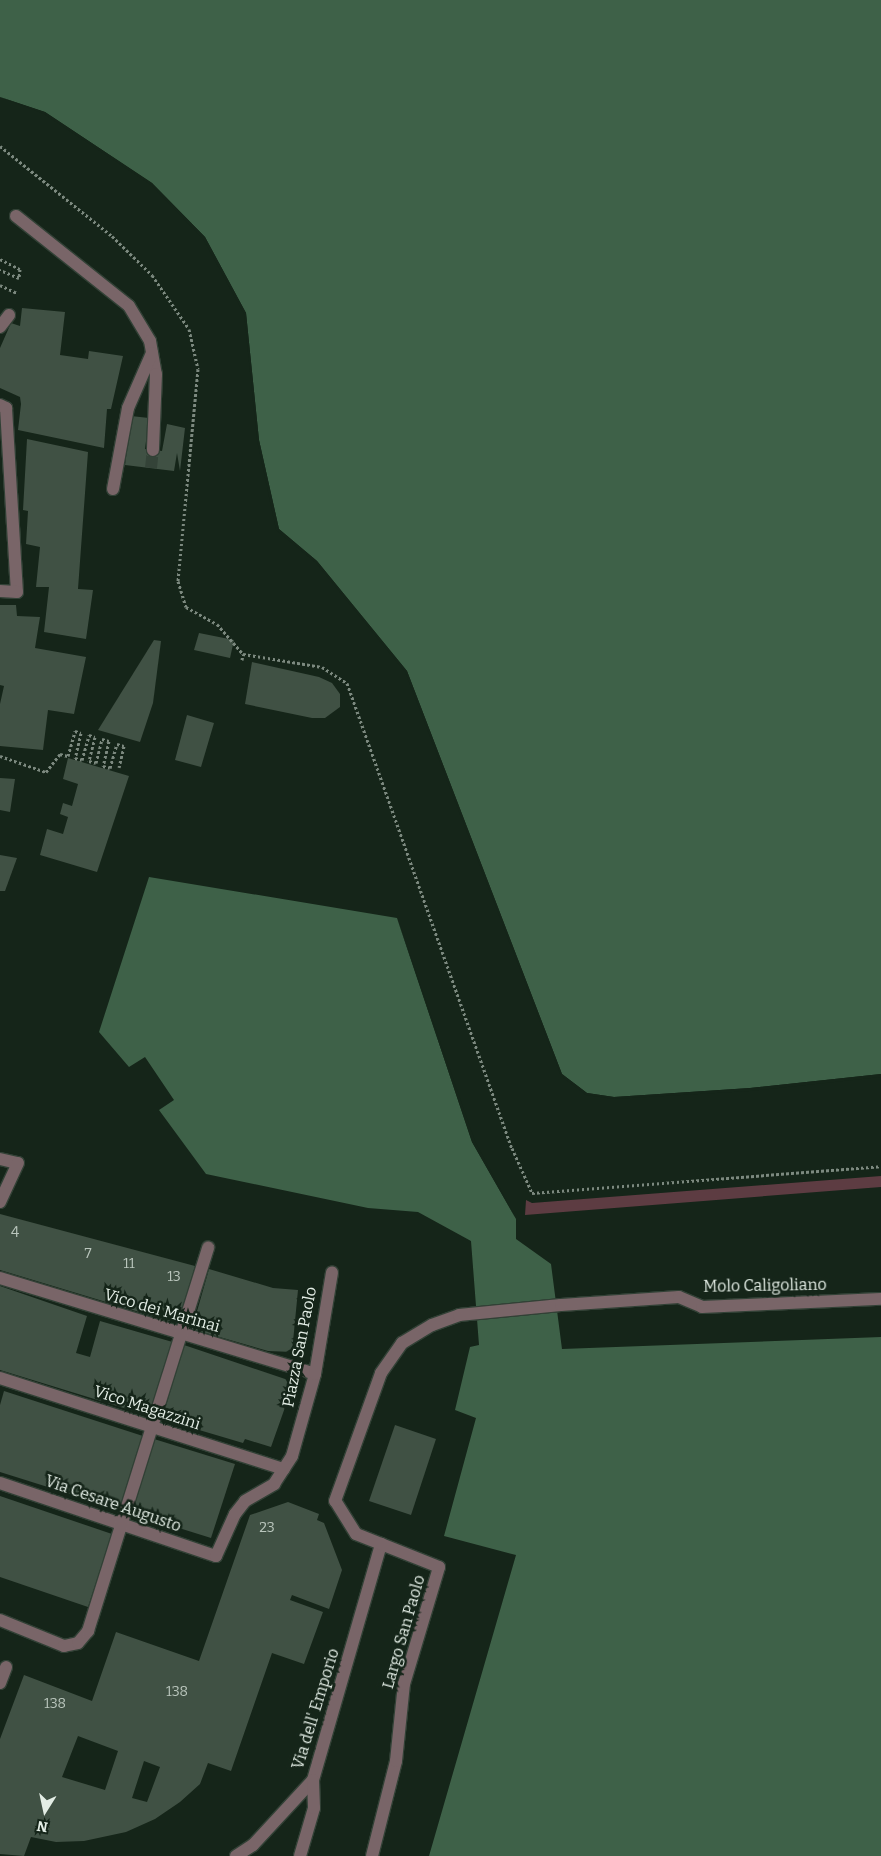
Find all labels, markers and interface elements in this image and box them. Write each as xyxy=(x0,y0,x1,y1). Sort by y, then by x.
house number: 4 xyxy=(11,1225,19,1241)
house number: 7 xyxy=(84,1246,92,1262)
house number: 11 xyxy=(123,1256,135,1272)
house number: 13 xyxy=(167,1269,181,1285)
street label: Molo Caligoliano xyxy=(703,1275,827,1297)
street label: Vico dei Marinai xyxy=(102,1285,222,1337)
street label: Piazza San Paolo xyxy=(279,1285,321,1409)
street label: Vico Magazzini xyxy=(91,1382,203,1434)
street label: Via Cesare Augusto xyxy=(42,1472,184,1536)
house number: 23 xyxy=(259,1520,275,1536)
street label: Largo San Paolo xyxy=(379,1573,429,1691)
street label: Via dell' Emporio xyxy=(288,1646,344,1772)
house number: 138 xyxy=(166,1684,188,1700)
house number: 138 xyxy=(44,1696,66,1712)
north arrow xyxy=(20,1786,70,1836)
text: N xyxy=(36,1817,49,1836)

